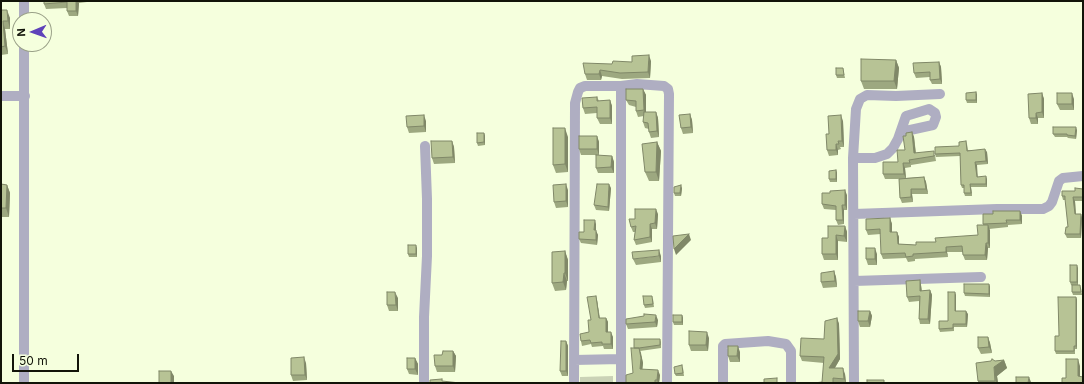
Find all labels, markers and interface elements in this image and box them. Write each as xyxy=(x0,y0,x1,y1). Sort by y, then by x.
north arrow xyxy=(12,12,52,52)
text: N xyxy=(14,28,28,37)
scale bar xyxy=(14,346,81,372)
text: 50 m xyxy=(19,353,48,368)

